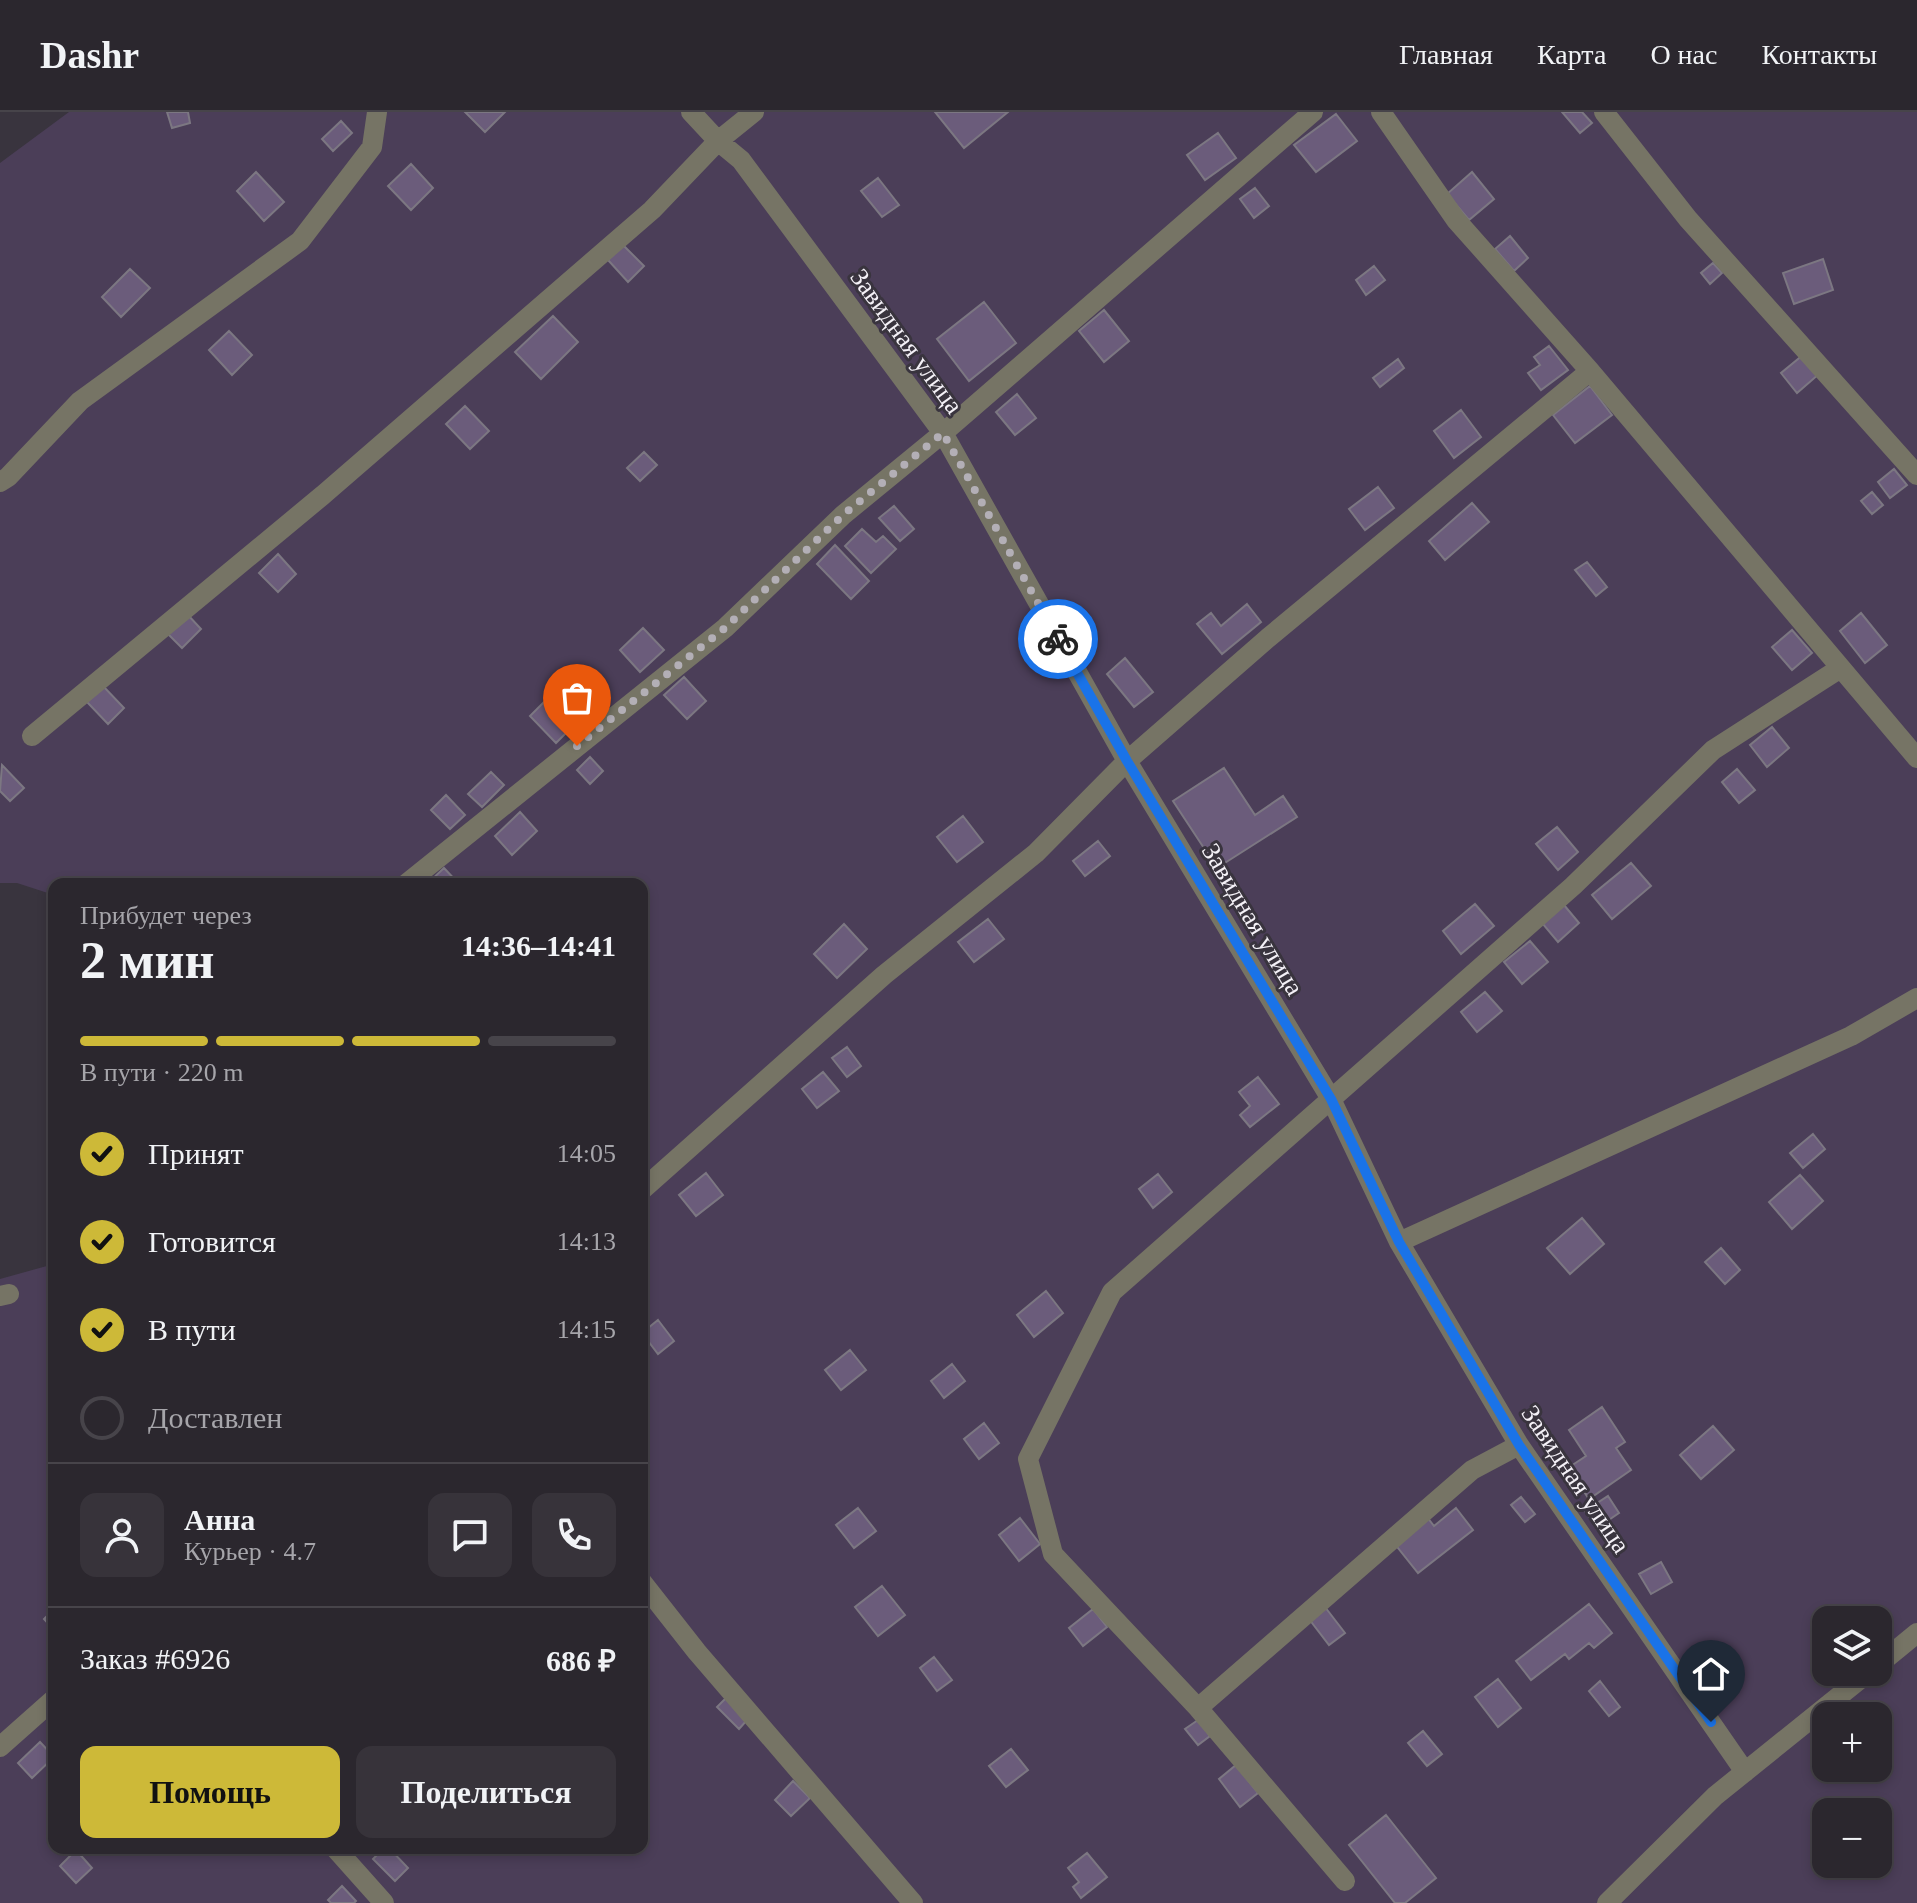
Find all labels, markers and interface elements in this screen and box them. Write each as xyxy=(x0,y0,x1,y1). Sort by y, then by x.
text: Dashr xyxy=(40,34,139,76)
text: Главная xyxy=(1399,39,1493,70)
text: Карта xyxy=(1537,39,1606,70)
text: О нас xyxy=(1650,39,1717,70)
text: Контакты xyxy=(1761,39,1877,70)
street label: Завидная улица xyxy=(844,263,969,420)
courier xyxy=(1018,599,1098,679)
icon: bike xyxy=(1036,617,1080,661)
pin xyxy=(543,664,611,746)
icon: bag xyxy=(555,676,599,720)
street label: Завидная улица xyxy=(1196,838,1310,1001)
text: Прибудет через xyxy=(80,901,252,930)
text: 14:36–14:41 xyxy=(461,929,616,962)
text: 2 мин xyxy=(80,932,214,989)
text: В пути · 220 m xyxy=(80,1058,243,1087)
icon: check xyxy=(80,1132,124,1176)
text: Принят xyxy=(148,1137,244,1170)
text: 14:05 xyxy=(557,1139,616,1168)
icon: check xyxy=(80,1220,124,1264)
text: Готовится xyxy=(148,1225,276,1258)
text: 14:13 xyxy=(557,1227,616,1256)
icon: check xyxy=(80,1308,124,1352)
text: В пути xyxy=(148,1313,236,1346)
text: 14:15 xyxy=(557,1315,616,1344)
street label: Завидная улица xyxy=(1515,1400,1636,1559)
text: Доставлен xyxy=(148,1401,282,1434)
button: person xyxy=(80,1493,164,1577)
button: chat xyxy=(428,1493,512,1577)
button: phone xyxy=(532,1493,616,1577)
text: Анна xyxy=(184,1503,255,1536)
text: Курьер · 4.7 xyxy=(184,1537,316,1566)
map controls xyxy=(1812,1606,1892,1878)
button: layers xyxy=(1812,1606,1892,1686)
pin xyxy=(1677,1640,1745,1722)
text: Заказ #6926 xyxy=(80,1642,230,1675)
text: 686 ₽ xyxy=(546,1644,616,1677)
icon: home xyxy=(1689,1652,1733,1696)
button: + xyxy=(1812,1702,1892,1782)
button: Помощь xyxy=(80,1746,340,1838)
button: Поделиться xyxy=(356,1746,616,1838)
button: − xyxy=(1812,1798,1892,1878)

